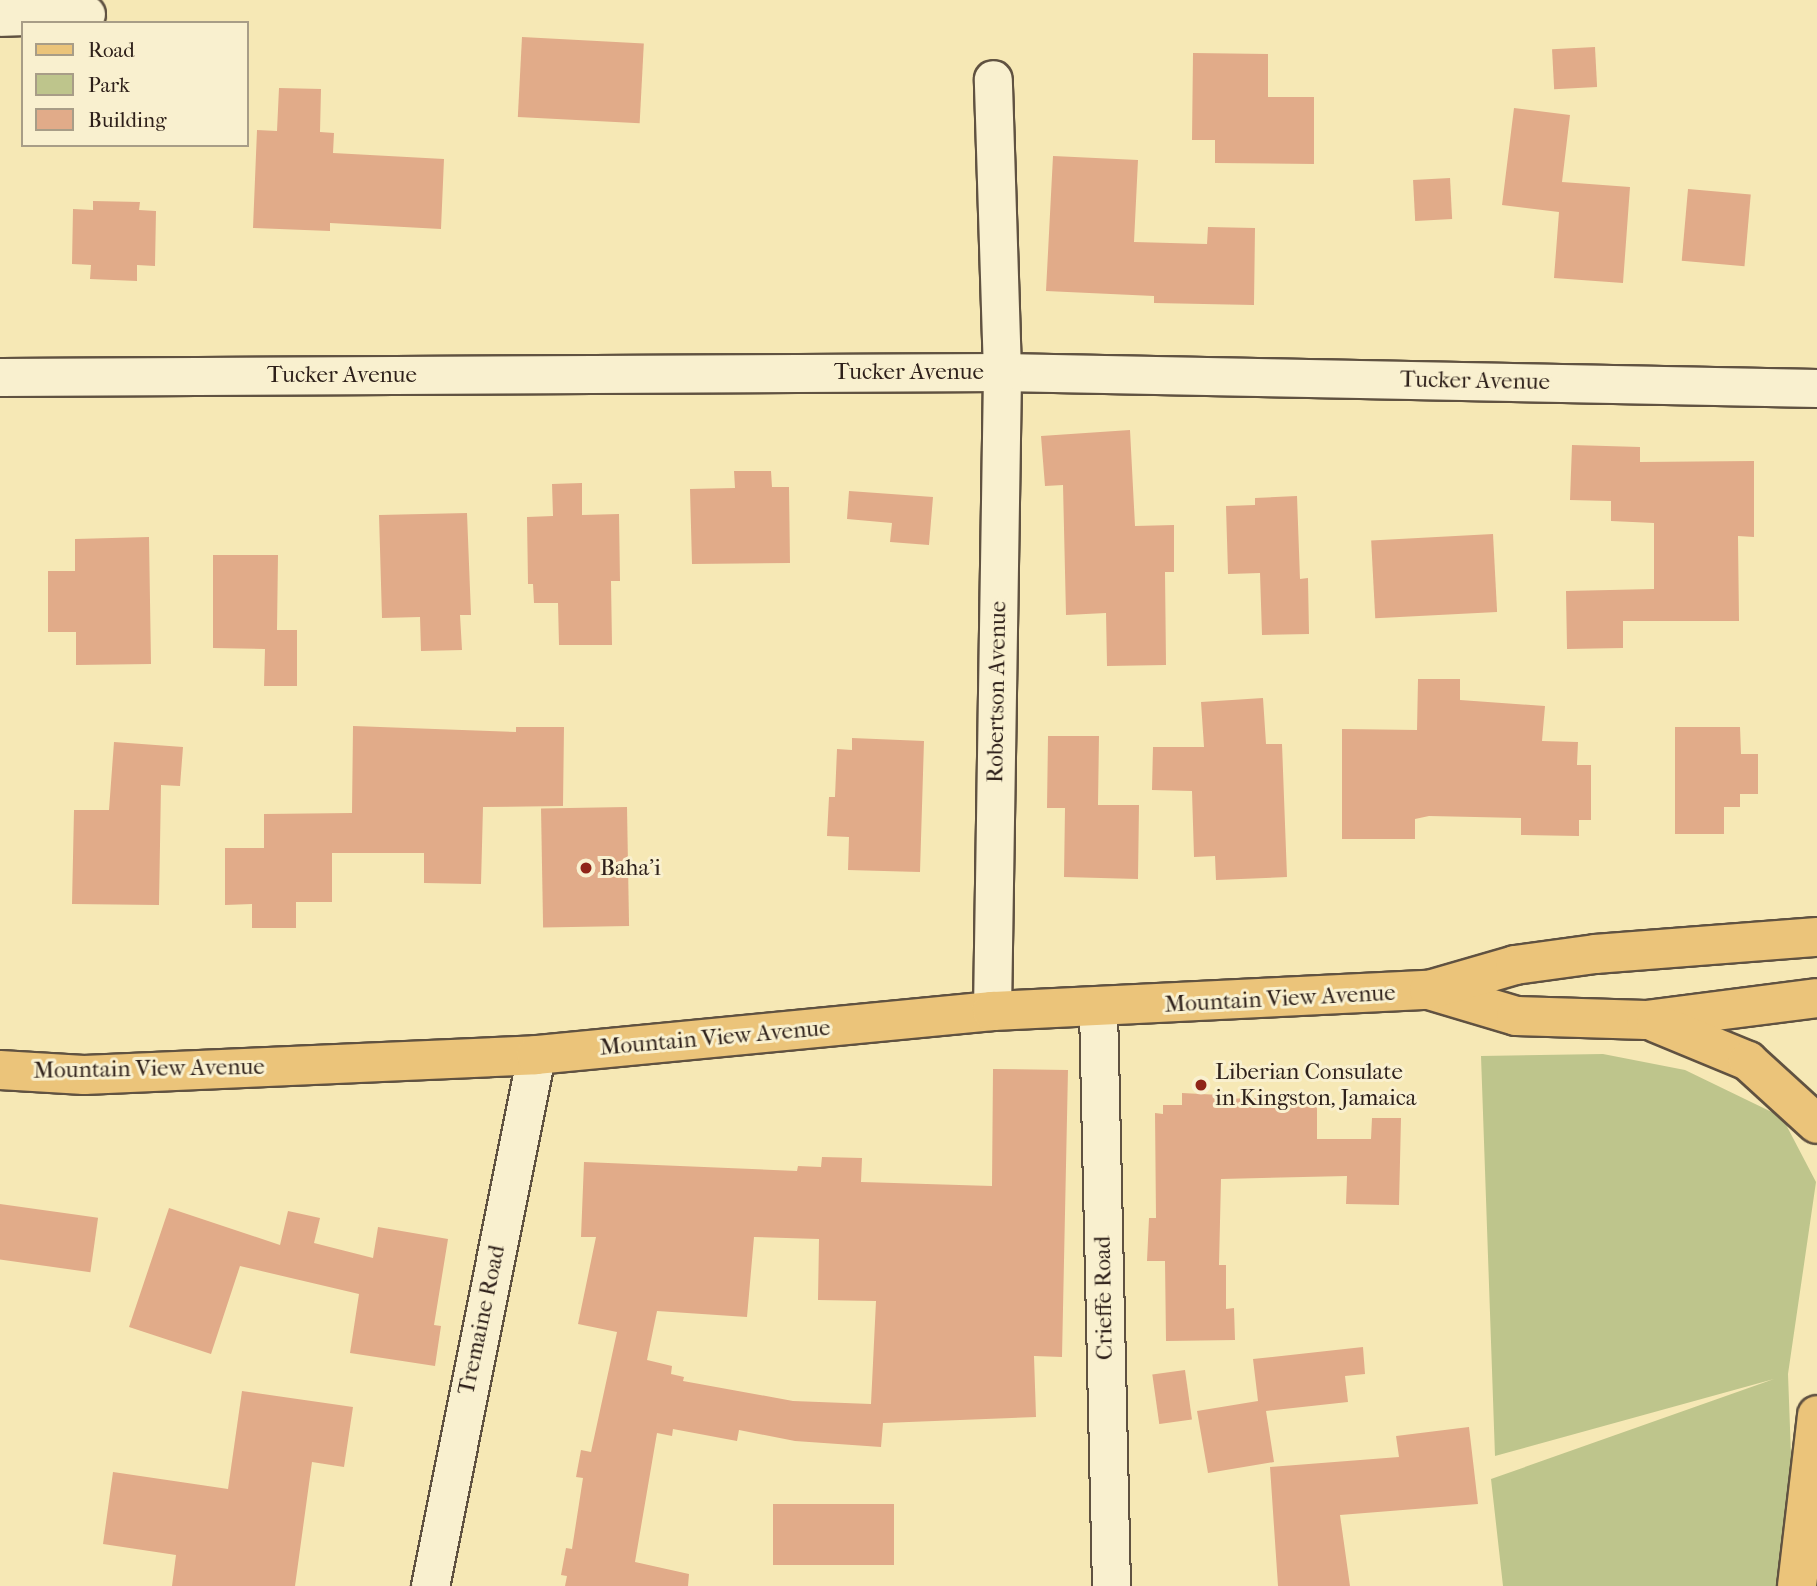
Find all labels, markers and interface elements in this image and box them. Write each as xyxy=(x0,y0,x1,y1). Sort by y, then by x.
legend xyxy=(21,21,248,147)
text: Road xyxy=(88,38,135,62)
text: Park xyxy=(88,73,130,97)
text: Building xyxy=(88,108,166,132)
street label: Tucker Avenue xyxy=(834,358,984,386)
street label: Tucker Avenue xyxy=(267,361,417,389)
street label: Tucker Avenue xyxy=(1400,366,1550,396)
street label: Robertson Avenue xyxy=(982,601,1012,783)
place label: Baha'i xyxy=(600,854,661,882)
marker: Baha'i xyxy=(578,860,594,876)
street label: Mountain View Avenue xyxy=(1164,979,1396,1019)
street label: Mountain View Avenue xyxy=(599,1014,831,1062)
street label: Mountain View Avenue xyxy=(33,1053,265,1085)
place label: Liberian Consulate in Kingston, Jamaica xyxy=(1215,1058,1416,1112)
marker: Liberian Consulate in Kingston, Jamaica xyxy=(1193,1077,1209,1093)
street label: Crieffe Road xyxy=(1089,1236,1119,1360)
street label: Tremaine Road xyxy=(453,1243,511,1397)

